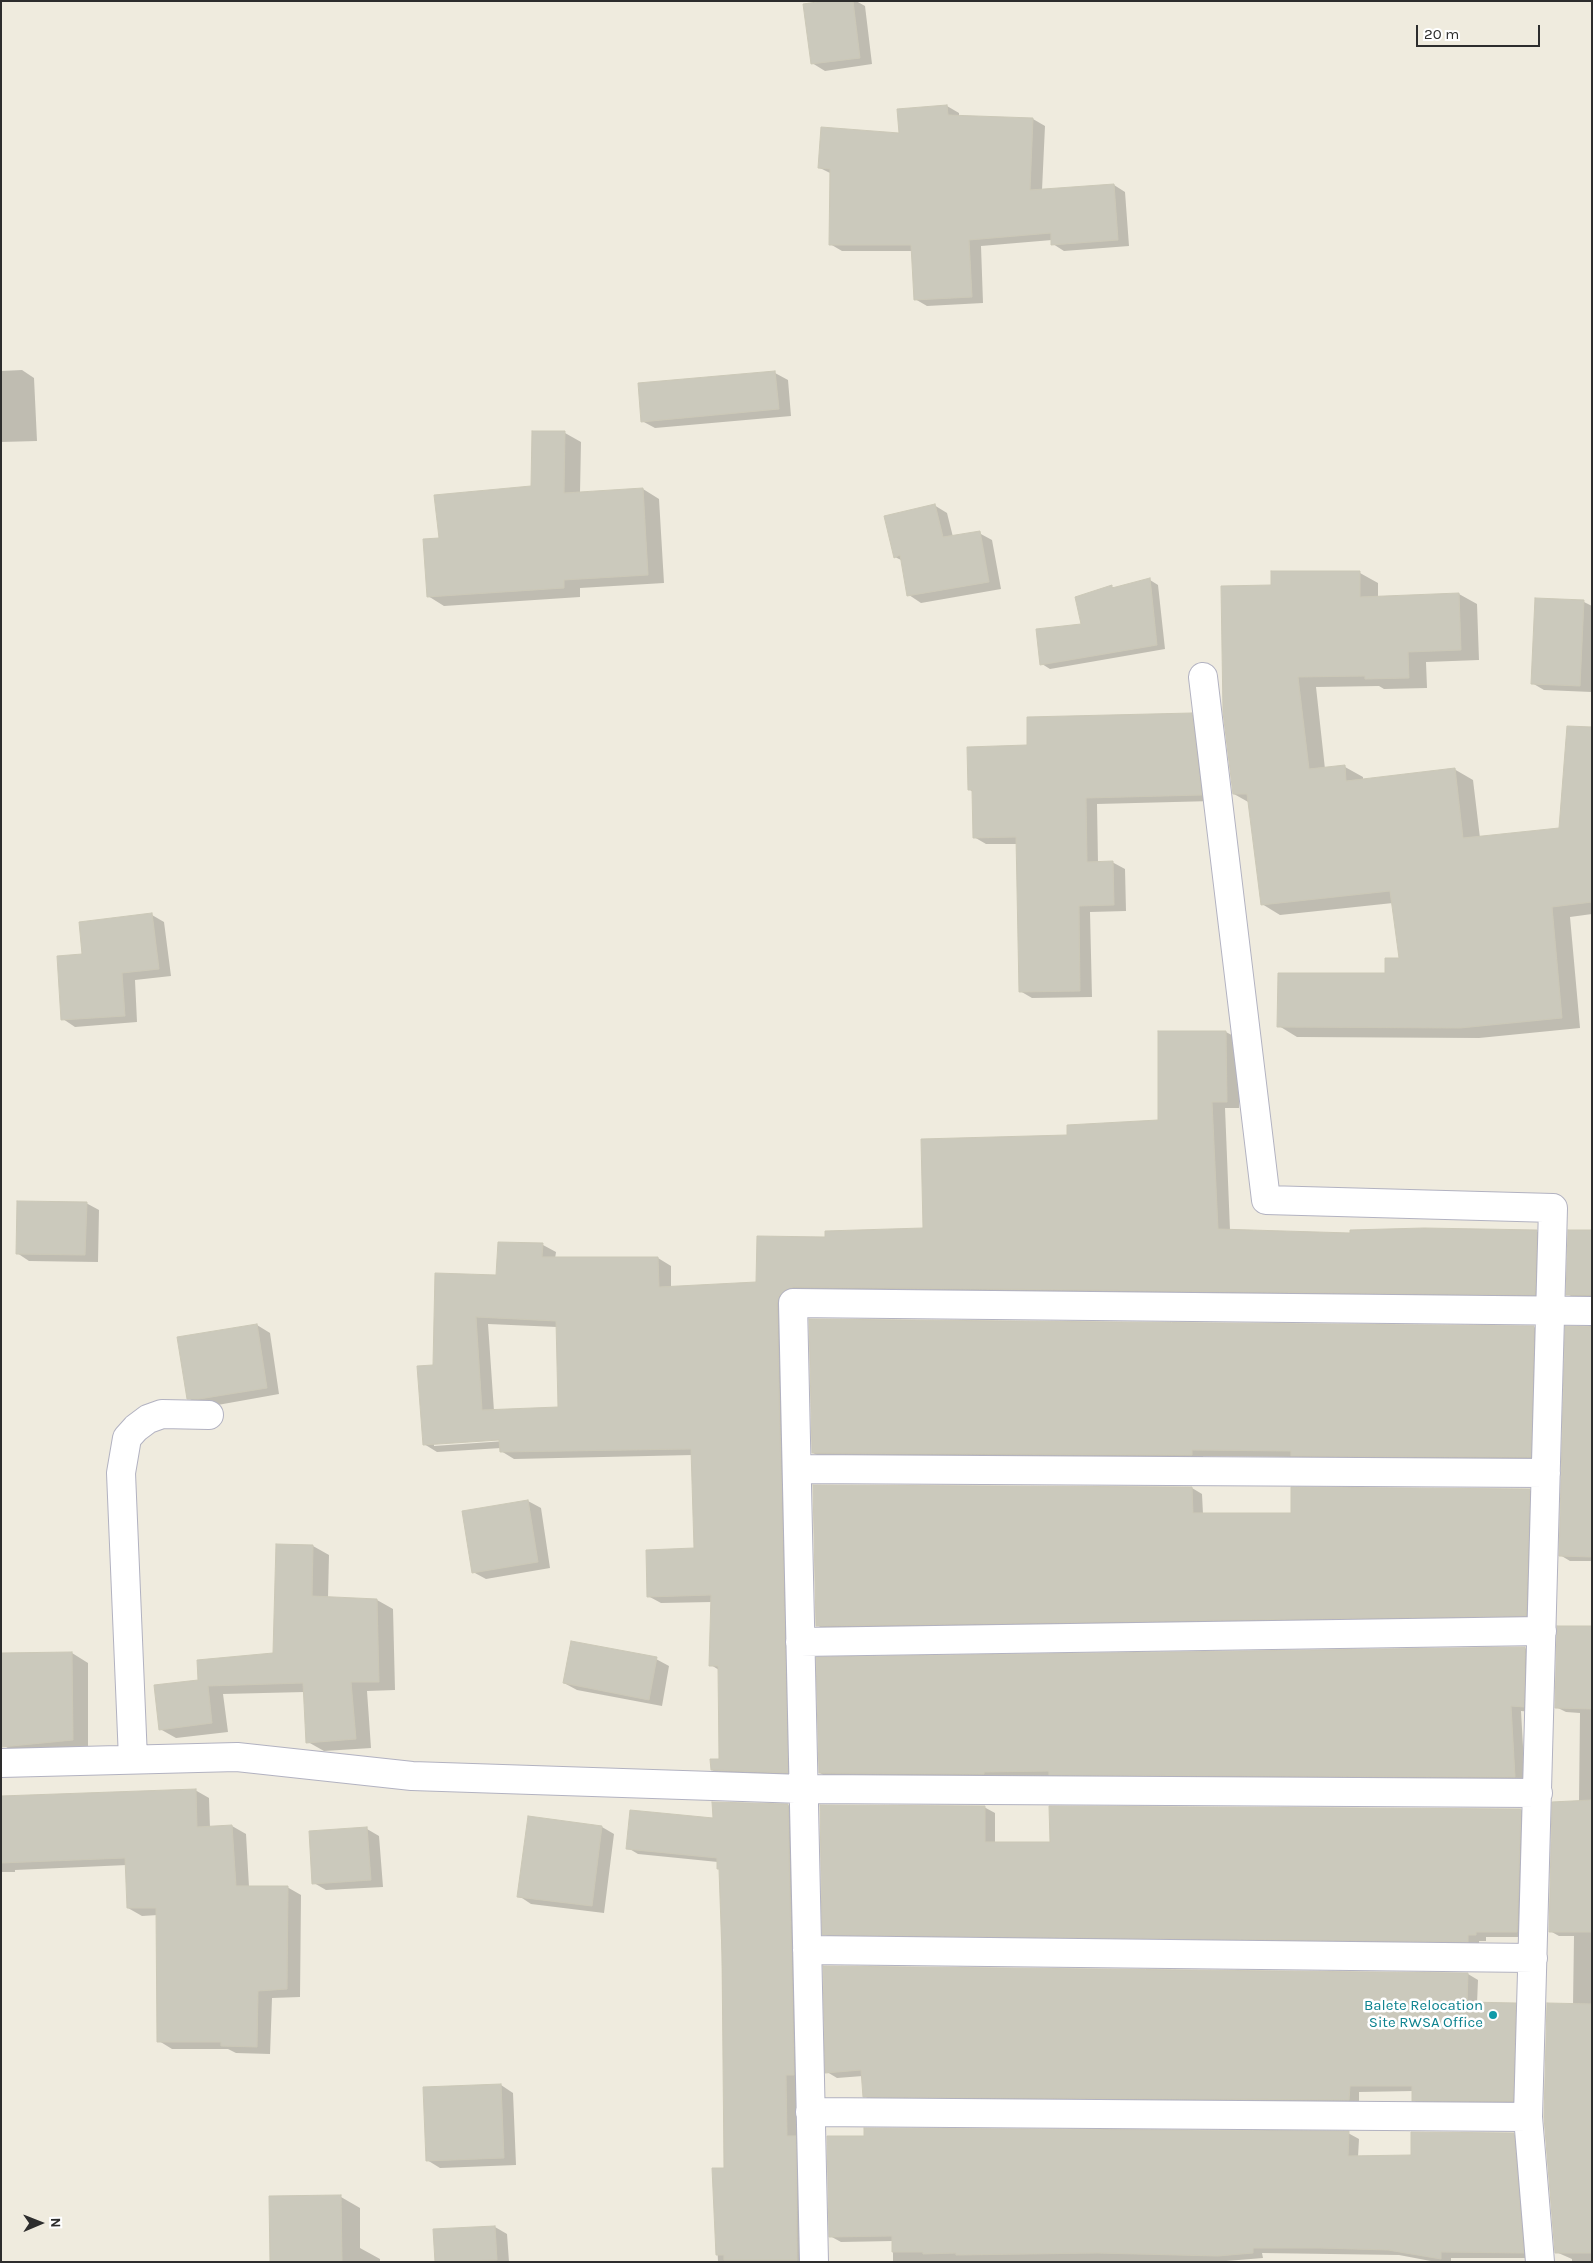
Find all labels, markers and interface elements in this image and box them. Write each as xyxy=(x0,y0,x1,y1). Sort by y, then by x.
scale bar xyxy=(1418,15,1542,47)
text: 20 m xyxy=(1424,25,1459,43)
place label: Balete Relocation Site RWSA Office xyxy=(1364,1997,1483,2032)
marker: Balete Relocation Site RWSA Office xyxy=(1487,2009,1499,2021)
north arrow xyxy=(15,2198,65,2248)
text: N xyxy=(47,2218,64,2228)

